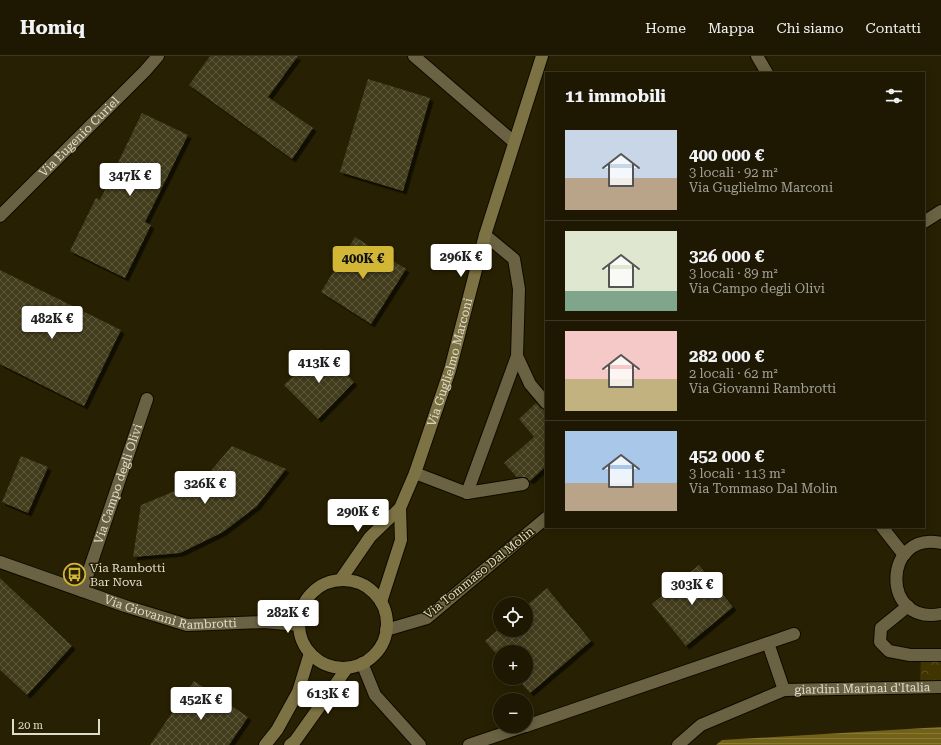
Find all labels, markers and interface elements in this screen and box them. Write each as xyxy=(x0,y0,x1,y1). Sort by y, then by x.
text: Homiq xyxy=(20,16,85,39)
text: Home xyxy=(645,20,686,36)
text: Mappa xyxy=(708,20,754,36)
text: Chi siamo xyxy=(776,20,844,36)
text: Contatti xyxy=(866,20,921,36)
icon: filters xyxy=(883,85,905,107)
text: 11 immobili xyxy=(565,86,666,106)
street label: Via Eugenio Curiel xyxy=(36,94,122,180)
text: 400 000 € xyxy=(689,145,764,165)
icon: home xyxy=(597,146,645,194)
pin: 347K € xyxy=(97,163,163,197)
text: 3 locali · 92 m² xyxy=(689,165,778,180)
text: 347K € xyxy=(109,168,151,183)
text: Via Guglielmo Marconi xyxy=(689,180,833,195)
pin: 296K € xyxy=(428,244,494,278)
pin: 400K € xyxy=(330,246,396,280)
text: 326 000 € xyxy=(689,246,764,266)
icon: home xyxy=(597,247,645,295)
text: 296K € xyxy=(440,249,482,264)
text: 400K € xyxy=(342,251,384,266)
text: 3 locali · 89 m² xyxy=(689,266,778,281)
text: Via Campo degli Olivi xyxy=(689,281,825,296)
street label: Via Guglielmo Marconi xyxy=(424,296,475,428)
pin: 482K € xyxy=(19,306,85,340)
text: 482K € xyxy=(31,311,73,326)
text: 282 000 € xyxy=(689,346,764,366)
icon: home xyxy=(597,347,645,395)
pin: 413K € xyxy=(286,350,352,384)
text: 413K € xyxy=(298,355,340,370)
text: 2 locali · 62 m² xyxy=(689,366,778,381)
text: Via Giovanni Rambrotti xyxy=(689,381,836,396)
street label: Via Campo degli Olivi xyxy=(91,422,145,546)
text: 452 000 € xyxy=(689,446,764,466)
icon: home xyxy=(597,447,645,495)
text: 3 locali · 113 m² xyxy=(689,466,785,481)
pin: 326K € xyxy=(172,471,238,505)
text: 326K € xyxy=(184,476,226,491)
text: Via Tommaso Dal Molin xyxy=(689,481,838,496)
pin: 290K € xyxy=(325,499,391,533)
text: 290K € xyxy=(337,504,379,519)
street label: Via Tommaso Dal Molin xyxy=(421,524,537,622)
place label: Via Rambotti Bar Nova xyxy=(90,561,165,589)
bus stop icon: Via Rambotti Bar Nova xyxy=(61,562,87,588)
pin: 303K € xyxy=(659,572,725,606)
text: 303K € xyxy=(671,577,713,592)
street label: Via Giovanni Rambrotti xyxy=(102,592,237,632)
map controls xyxy=(493,597,533,733)
button: locate xyxy=(493,597,533,637)
pin: 282K € xyxy=(255,600,321,634)
text: 282K € xyxy=(267,605,309,620)
button: + xyxy=(493,645,533,685)
street label: giardini Marinai d'Italia xyxy=(794,680,931,697)
pin: 613K € xyxy=(295,681,361,715)
text: 613K € xyxy=(307,686,349,701)
pin: 452K € xyxy=(168,687,234,721)
text: 452K € xyxy=(180,692,222,707)
button: − xyxy=(493,693,533,733)
scale bar xyxy=(12,717,100,736)
text: 20 m xyxy=(18,719,43,732)

